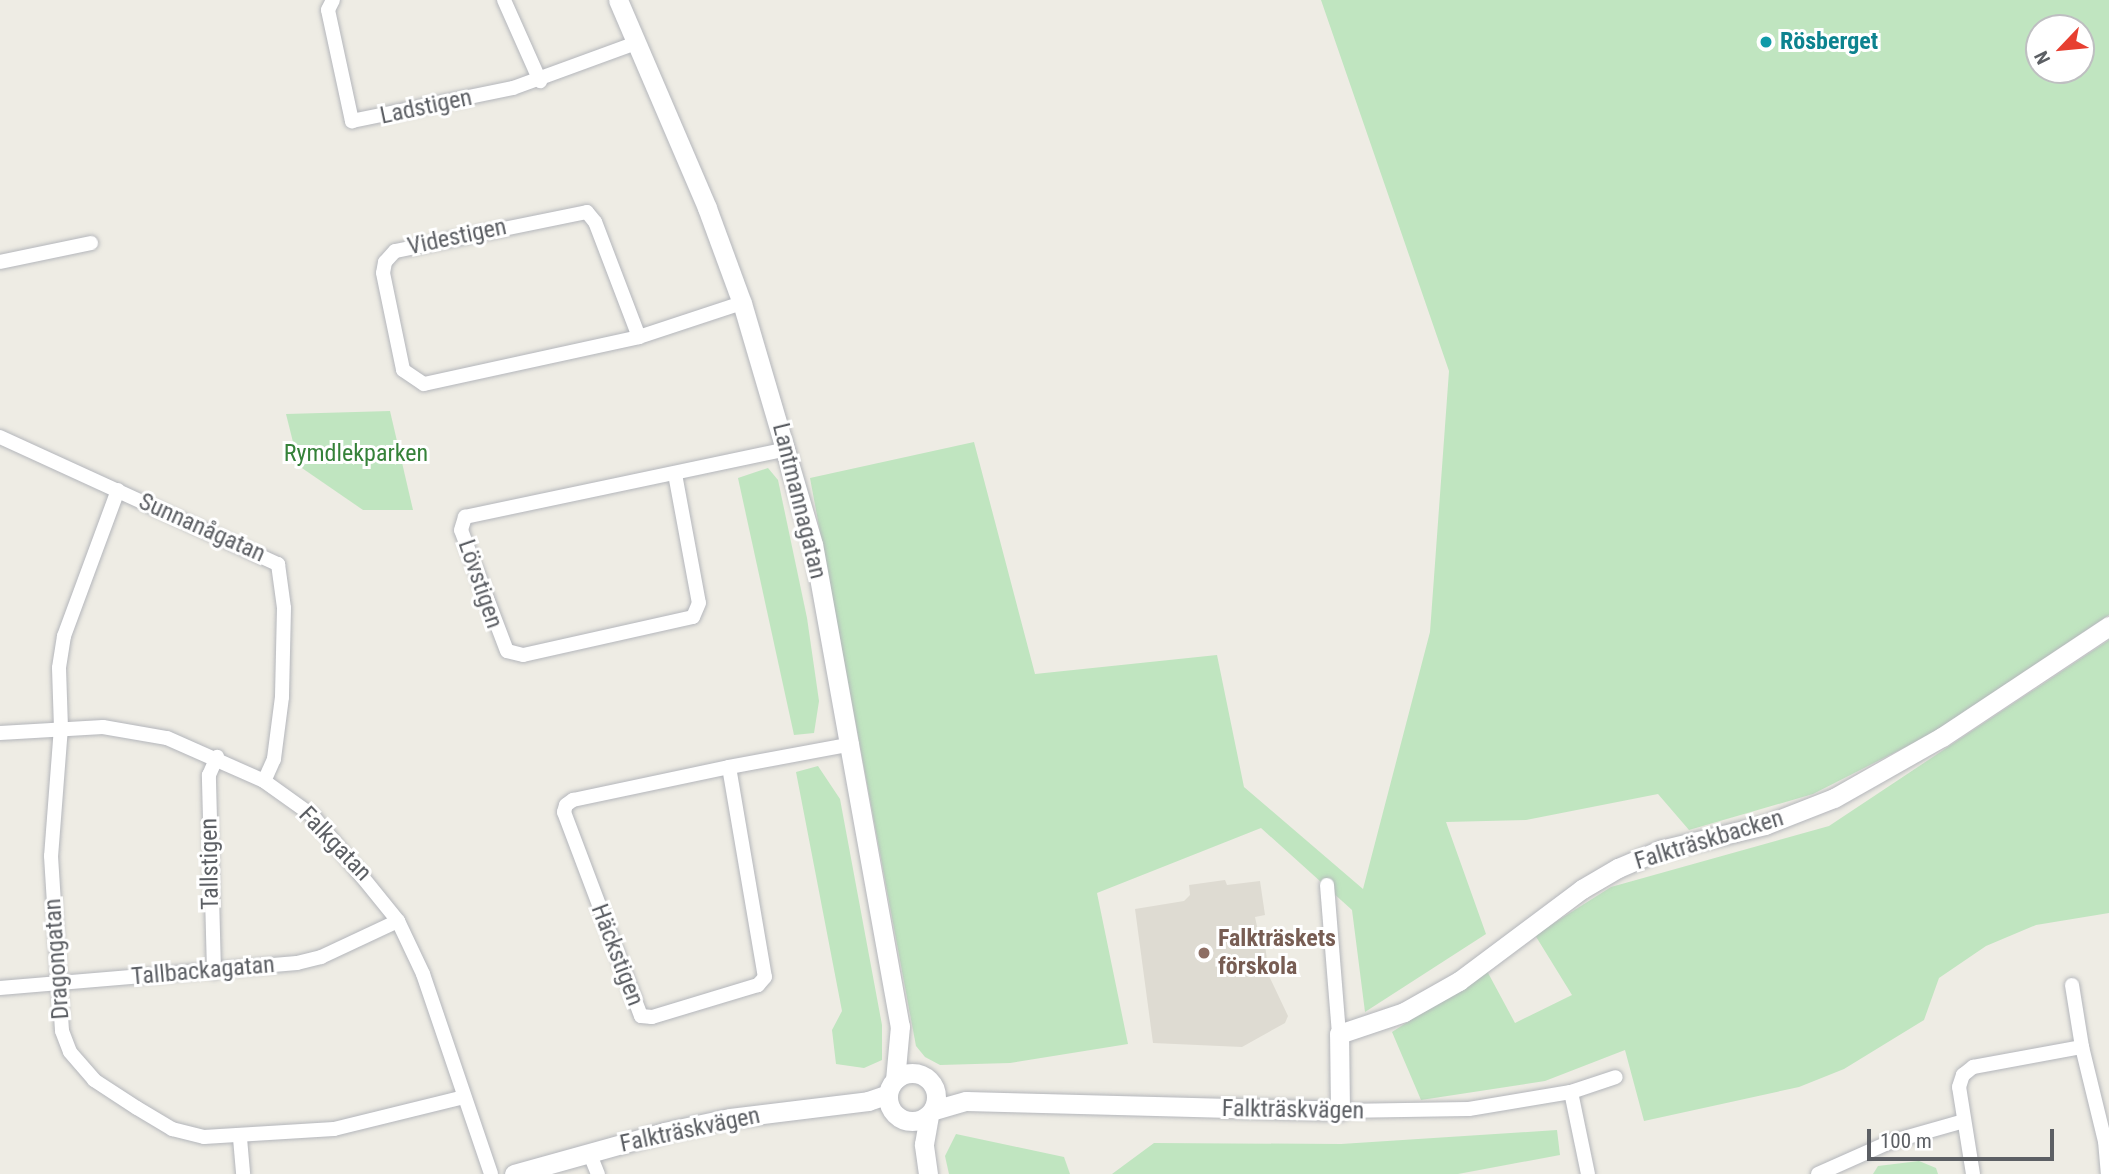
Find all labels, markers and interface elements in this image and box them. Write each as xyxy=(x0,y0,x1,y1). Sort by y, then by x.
north arrow xyxy=(2025,14,2095,84)
place label: Rösberget xyxy=(1780,28,1878,56)
marker: Rösberget xyxy=(1758,34,1774,50)
text: N xyxy=(2030,47,2055,68)
street label: Ladstigen xyxy=(377,83,475,131)
street label: Videstigen xyxy=(405,212,509,262)
street label: Lantmannagatan xyxy=(766,420,832,582)
park label: Rymdlekparken xyxy=(284,440,428,468)
street label: Sunnanågatan xyxy=(134,487,270,569)
street label: Lövstigen xyxy=(451,536,509,632)
street label: Falkgatan xyxy=(293,801,377,887)
street label: Falkträskbacken xyxy=(1631,804,1787,876)
street label: Tallstigen xyxy=(195,818,225,910)
street label: Dragongatan xyxy=(38,898,76,1020)
street label: Häckstigen xyxy=(584,900,650,1010)
place label: Falkträskets förskola xyxy=(1218,925,1336,981)
marker: Falkträskets förskola xyxy=(1196,945,1212,961)
street label: Tallbackagatan xyxy=(130,950,276,992)
street label: Falkträskvägen xyxy=(1222,1094,1364,1126)
street label: Falkträskvägen xyxy=(617,1101,763,1159)
scale bar xyxy=(1871,1114,2058,1158)
text: 100 m xyxy=(1880,1129,1932,1153)

